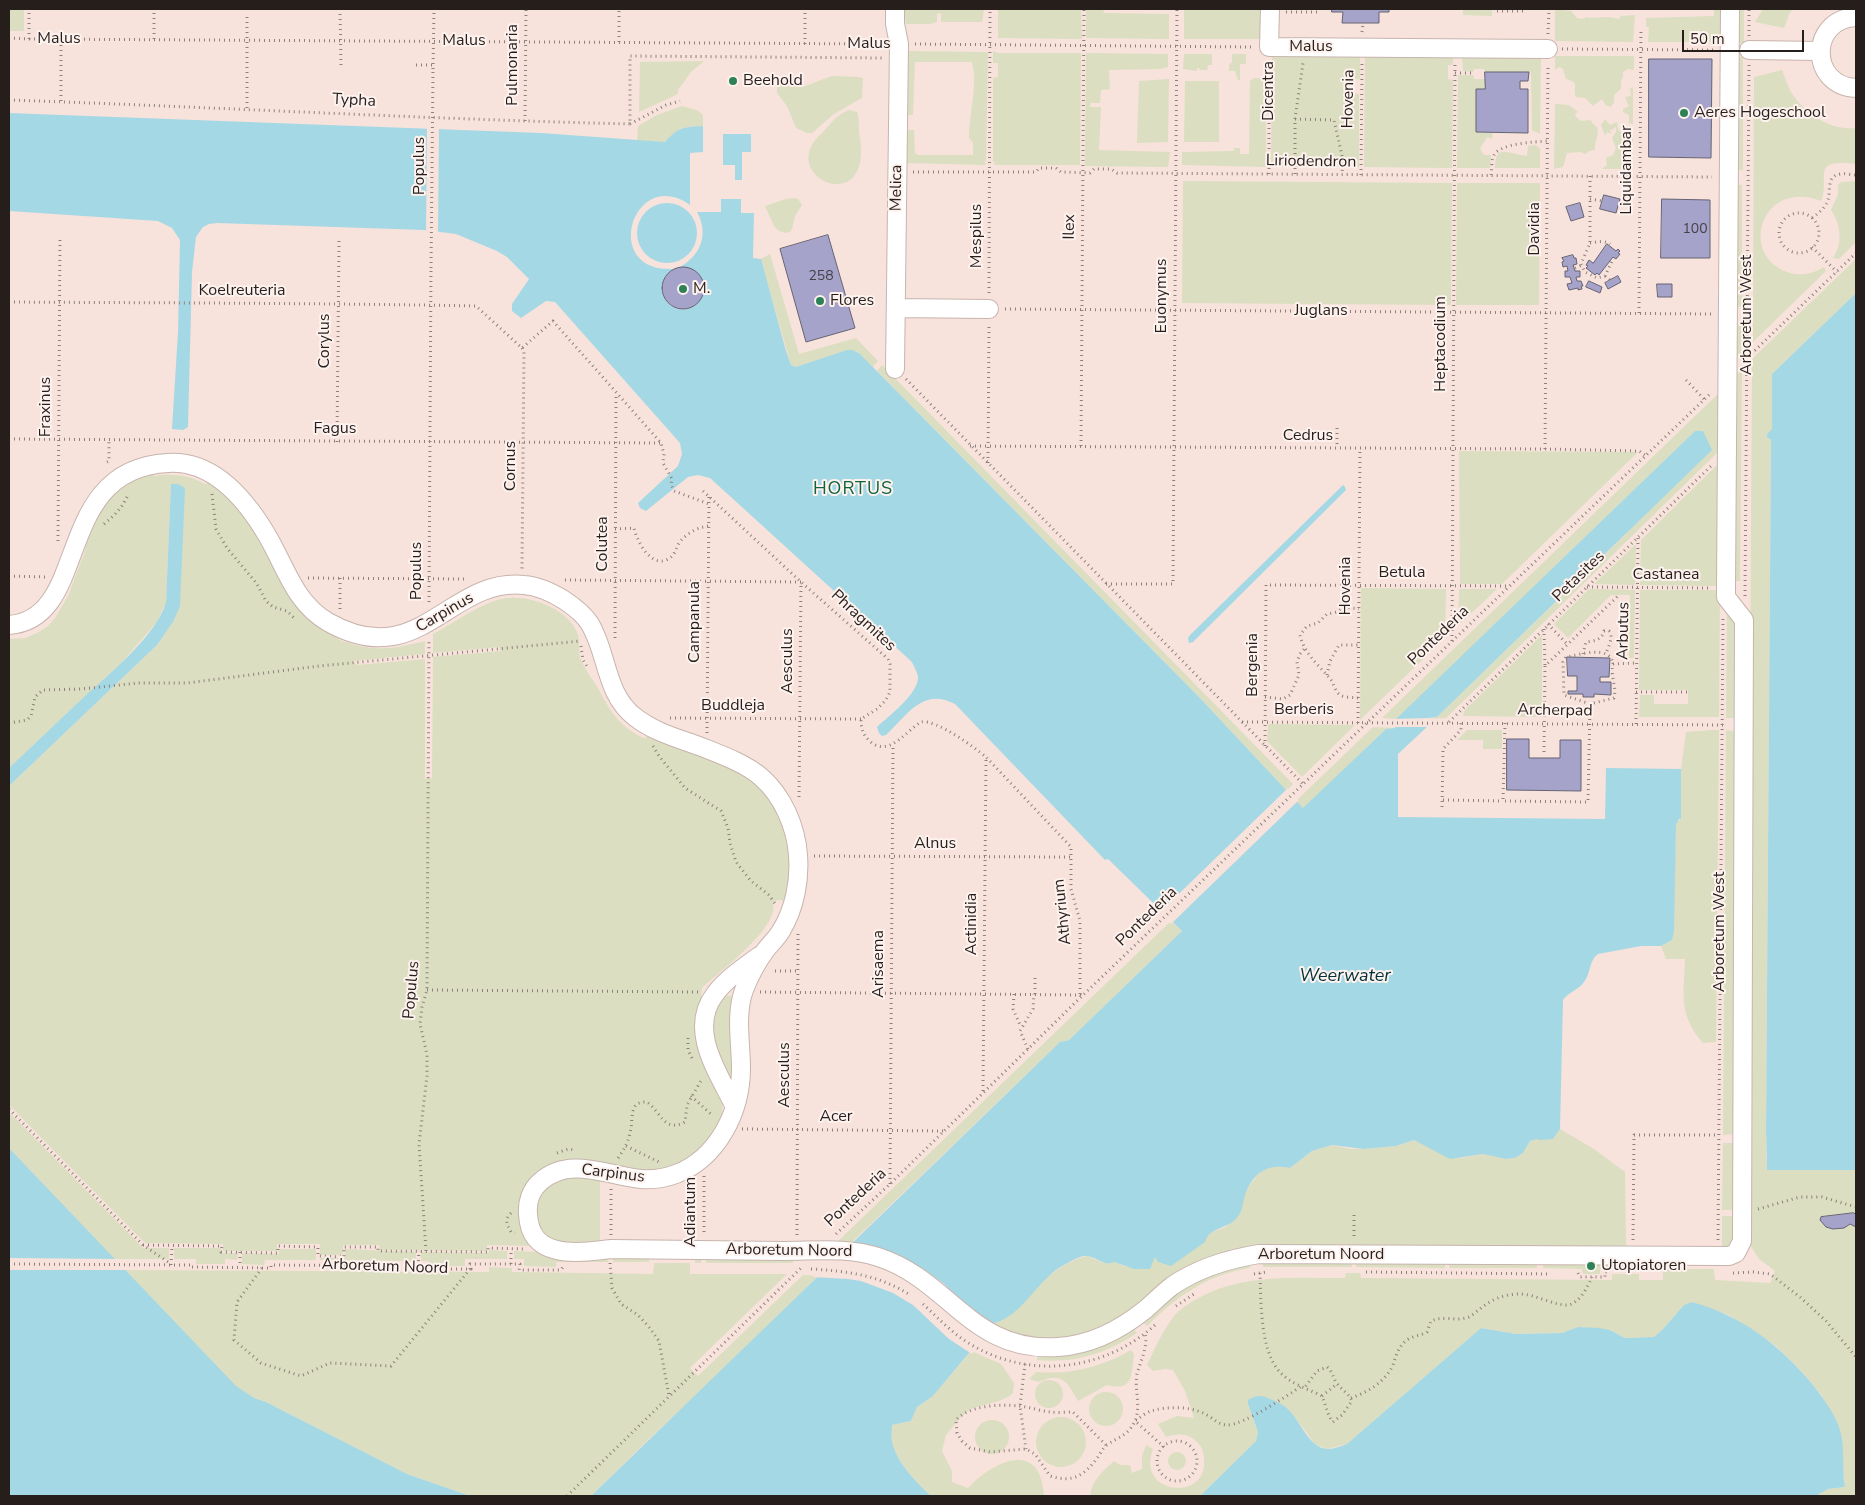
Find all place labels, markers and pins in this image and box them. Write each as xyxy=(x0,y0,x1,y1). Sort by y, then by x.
place label: Beehold xyxy=(743,71,803,91)
marker: Beehold xyxy=(727,75,739,87)
place label: Aeres Hogeschool xyxy=(1694,103,1826,123)
marker: Aeres Hogeschool xyxy=(1678,107,1690,119)
place label: M. xyxy=(693,279,710,299)
marker: M. xyxy=(677,283,689,295)
place label: Flores xyxy=(830,291,874,311)
marker: Flores xyxy=(814,295,826,307)
place label: Utopiatoren xyxy=(1601,1256,1686,1276)
marker: Utopiatoren xyxy=(1585,1260,1597,1272)

